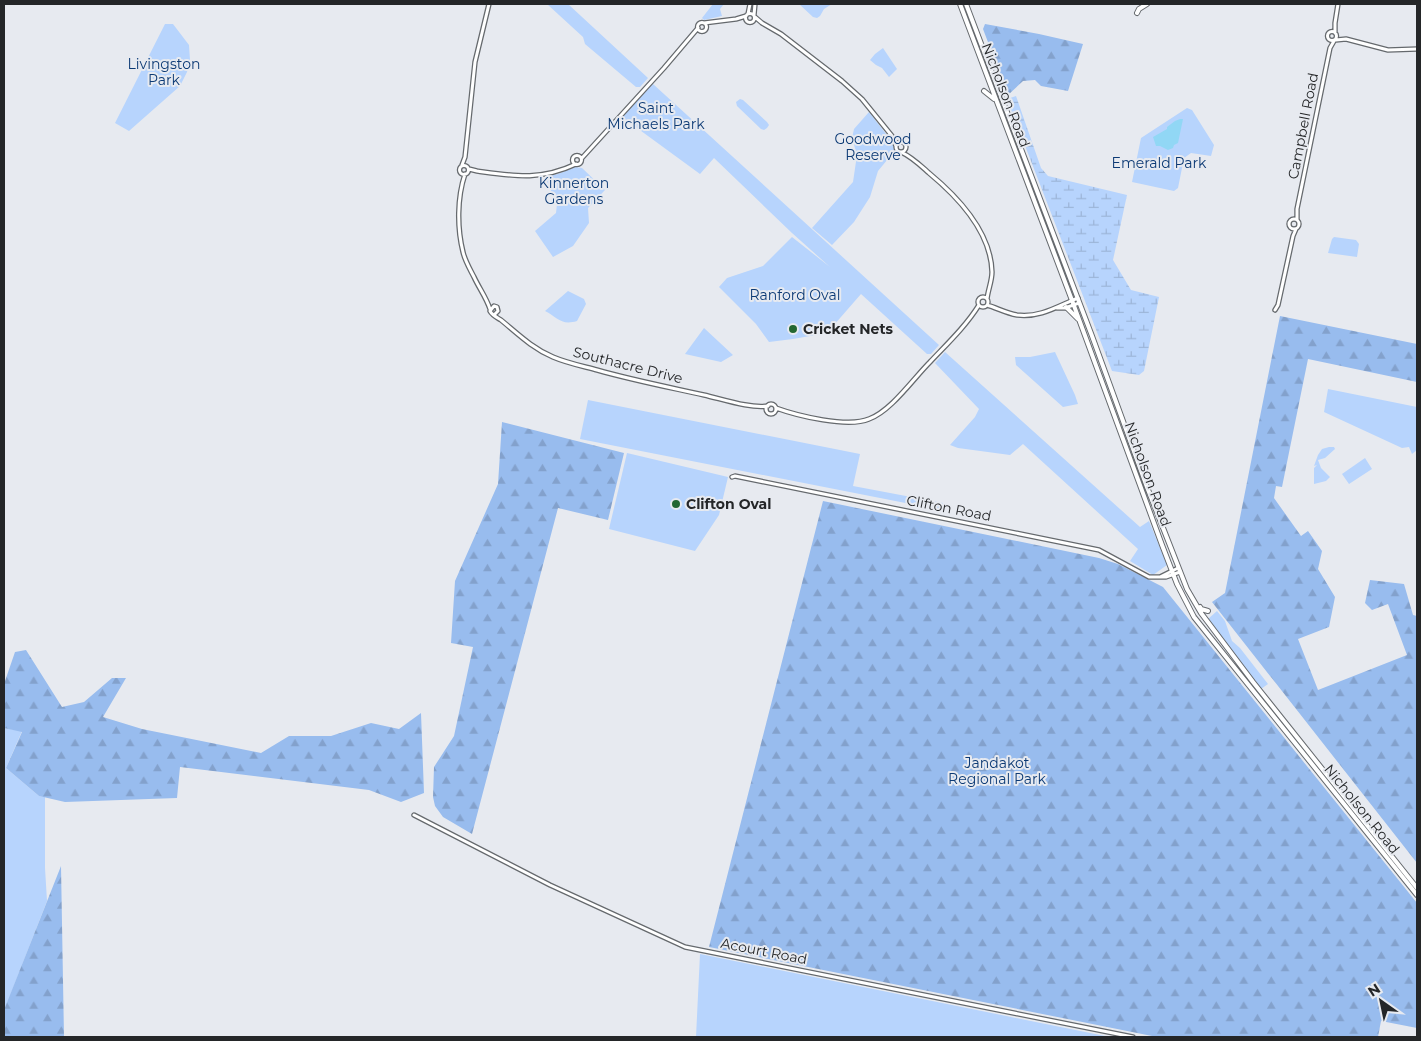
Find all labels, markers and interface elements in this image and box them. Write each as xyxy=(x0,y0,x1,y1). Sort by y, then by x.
street label: Nicholson Road xyxy=(978,40,1034,150)
park label: Livingston Park xyxy=(128,55,200,89)
street label: Campbell Road xyxy=(1284,71,1322,181)
park label: Saint Michaels Park xyxy=(607,99,705,133)
park label: Goodwood Reserve xyxy=(834,130,912,164)
park label: Emerald Park xyxy=(1112,154,1207,172)
park label: Kinnerton Gardens xyxy=(539,174,609,208)
park label: Ranford Oval xyxy=(750,286,840,304)
place label: Cricket Nets xyxy=(803,320,894,338)
marker: Cricket Nets xyxy=(787,323,799,335)
street label: Southacre Drive xyxy=(571,343,685,387)
street label: Nicholson Road xyxy=(1121,419,1175,529)
street label: Clifton Road xyxy=(905,491,993,525)
place label: Clifton Oval xyxy=(686,495,771,513)
marker: Clifton Oval xyxy=(670,498,682,510)
park label: Jandakot Regional Park xyxy=(948,754,1047,788)
street label: Nicholson Road xyxy=(1320,760,1404,858)
street label: Acourt Road xyxy=(719,934,809,968)
north arrow xyxy=(1356,976,1406,1026)
text: N xyxy=(1364,979,1384,1001)

